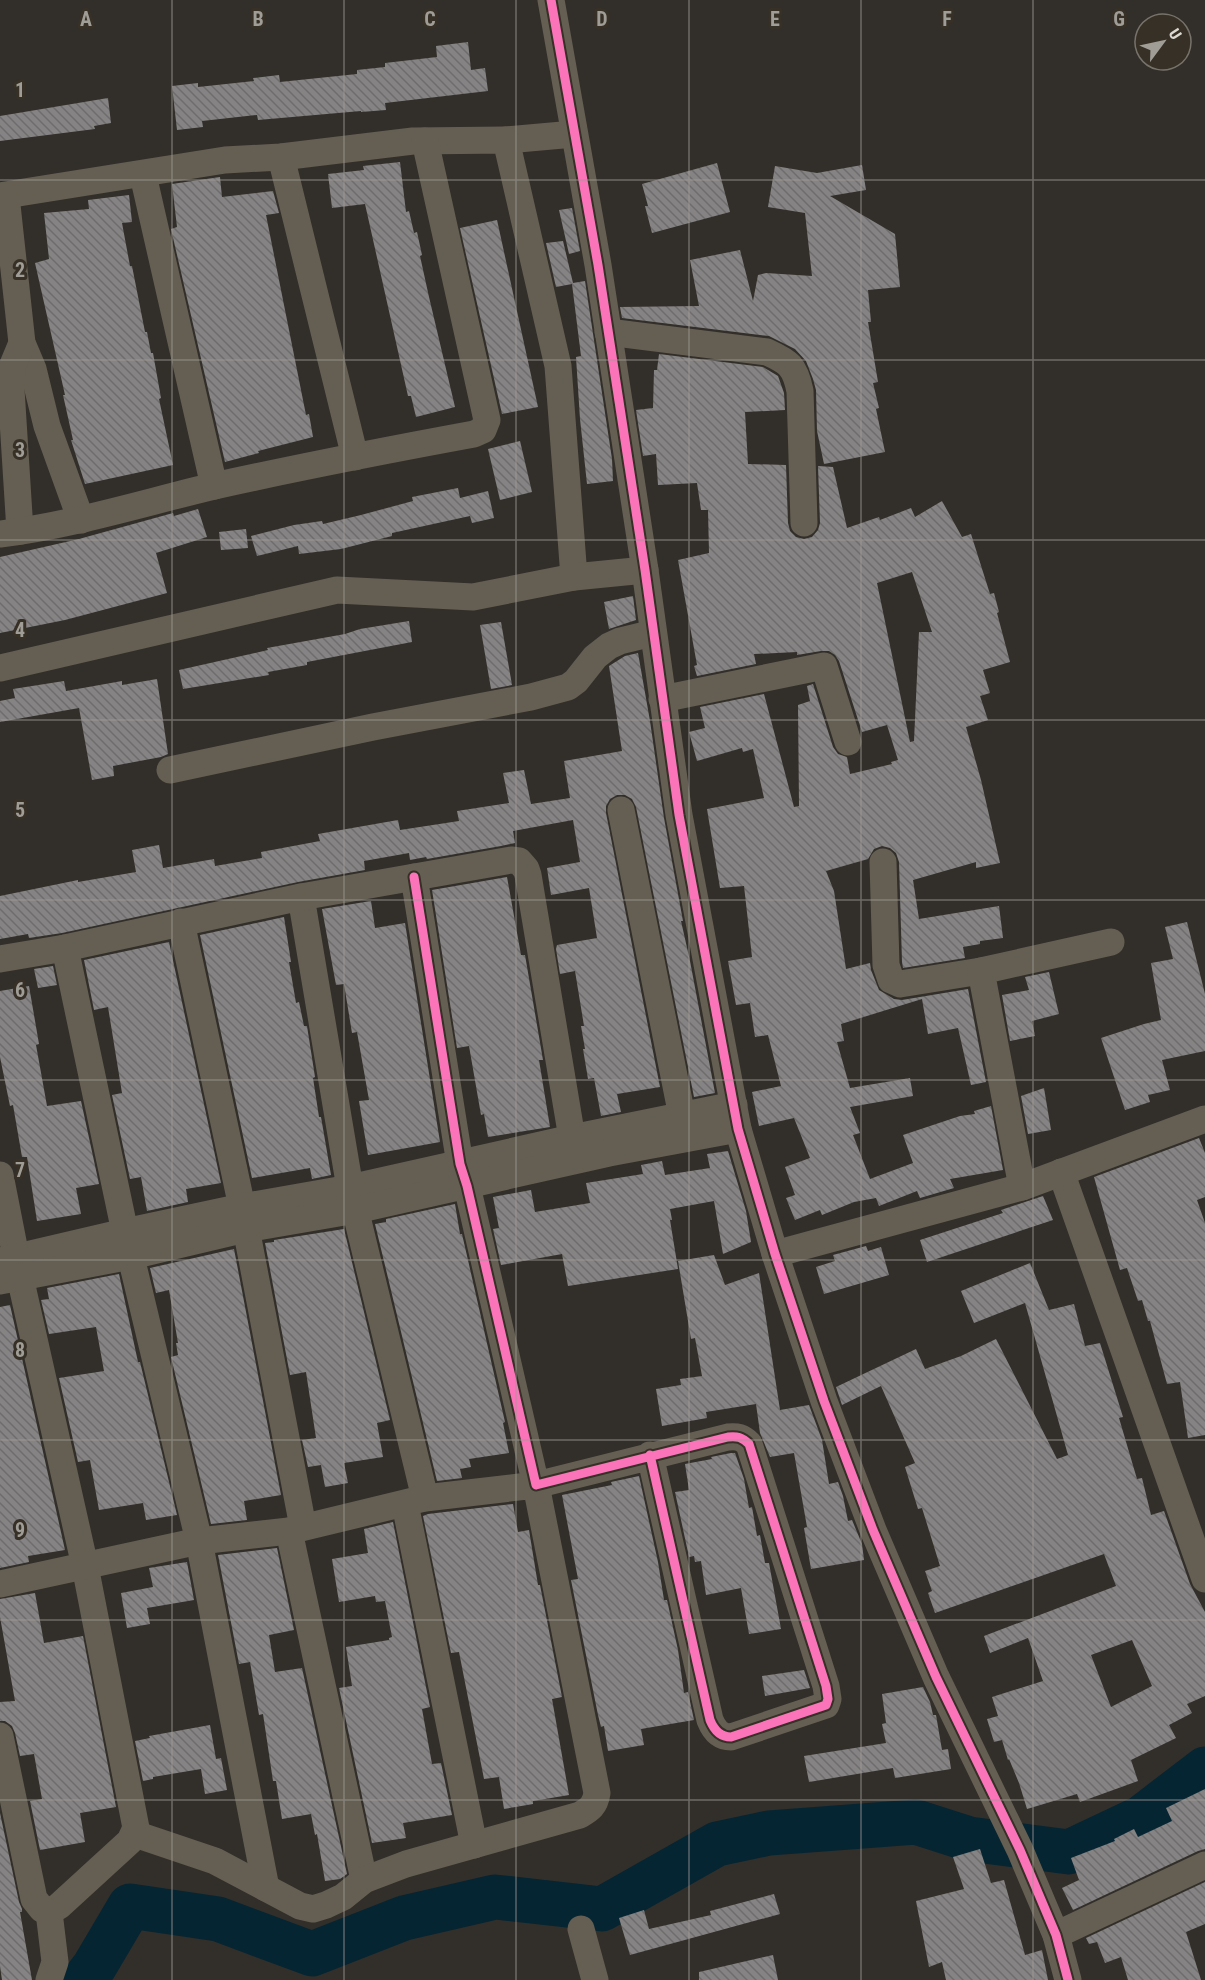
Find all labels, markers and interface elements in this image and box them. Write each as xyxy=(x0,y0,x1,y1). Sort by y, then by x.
text: A xyxy=(80,7,92,31)
text: B xyxy=(252,7,264,31)
text: C xyxy=(424,7,436,31)
text: D xyxy=(596,7,608,31)
text: E xyxy=(770,7,780,31)
text: F xyxy=(942,7,952,31)
text: G xyxy=(1113,7,1125,31)
north arrow xyxy=(1133,12,1193,72)
text: U xyxy=(1165,25,1186,43)
text: 1 xyxy=(15,78,25,102)
text: 2 xyxy=(15,258,25,282)
text: 3 xyxy=(15,438,25,462)
text: 4 xyxy=(15,618,25,642)
text: 5 xyxy=(15,798,25,822)
text: 6 xyxy=(15,978,25,1002)
text: 7 xyxy=(15,1158,25,1182)
text: 8 xyxy=(15,1338,25,1362)
text: 9 xyxy=(15,1518,25,1542)

